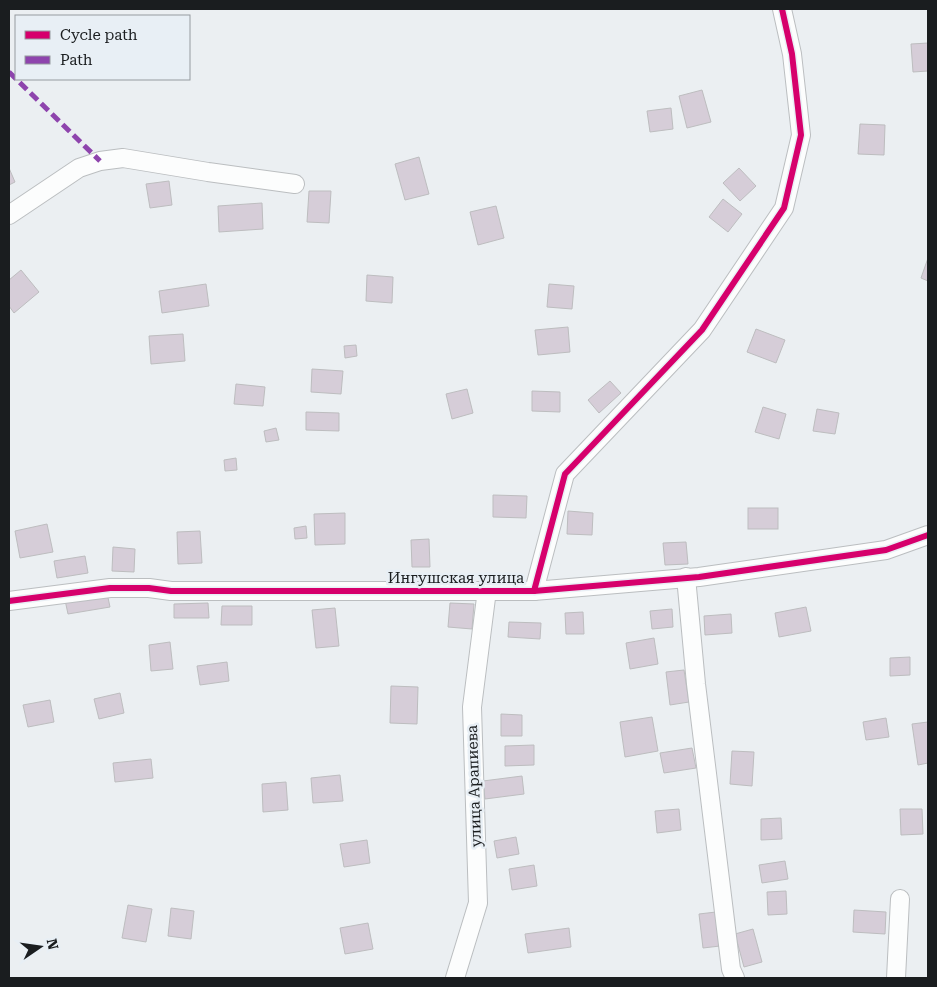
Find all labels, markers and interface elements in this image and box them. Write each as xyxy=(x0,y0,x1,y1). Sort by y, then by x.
legend xyxy=(15,15,190,80)
text: Cycle path xyxy=(60,26,138,44)
text: Path xyxy=(60,51,93,69)
street label: Ингушская улица xyxy=(388,569,524,587)
street label: улица Арапиева xyxy=(463,725,485,847)
north arrow xyxy=(15,922,65,972)
text: N xyxy=(44,937,62,951)

